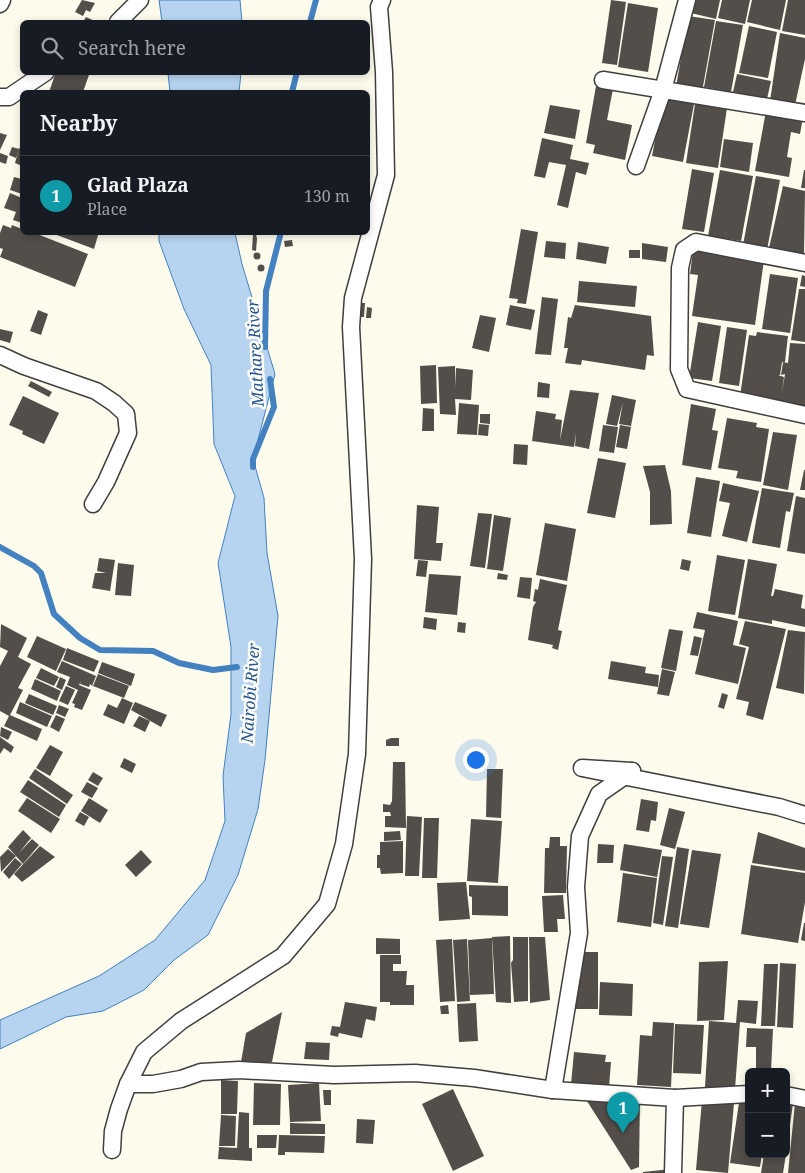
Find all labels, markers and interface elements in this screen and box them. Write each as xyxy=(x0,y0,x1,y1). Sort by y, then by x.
search box xyxy=(20,20,370,75)
icon: search xyxy=(38,34,66,62)
text: Search here xyxy=(78,35,186,61)
text: Nearby xyxy=(40,109,118,137)
text: Glad Plaza xyxy=(87,172,189,198)
text: 1 xyxy=(51,185,61,207)
text: 130 m xyxy=(304,185,350,207)
text: Place xyxy=(87,198,127,220)
water label: Mathare River xyxy=(241,298,269,408)
water label: Nairobi River xyxy=(235,642,265,745)
your location xyxy=(463,747,489,773)
map controls xyxy=(745,1068,790,1158)
button: + xyxy=(745,1068,790,1113)
pin: 1 xyxy=(607,1092,639,1133)
button: − xyxy=(745,1113,790,1158)

